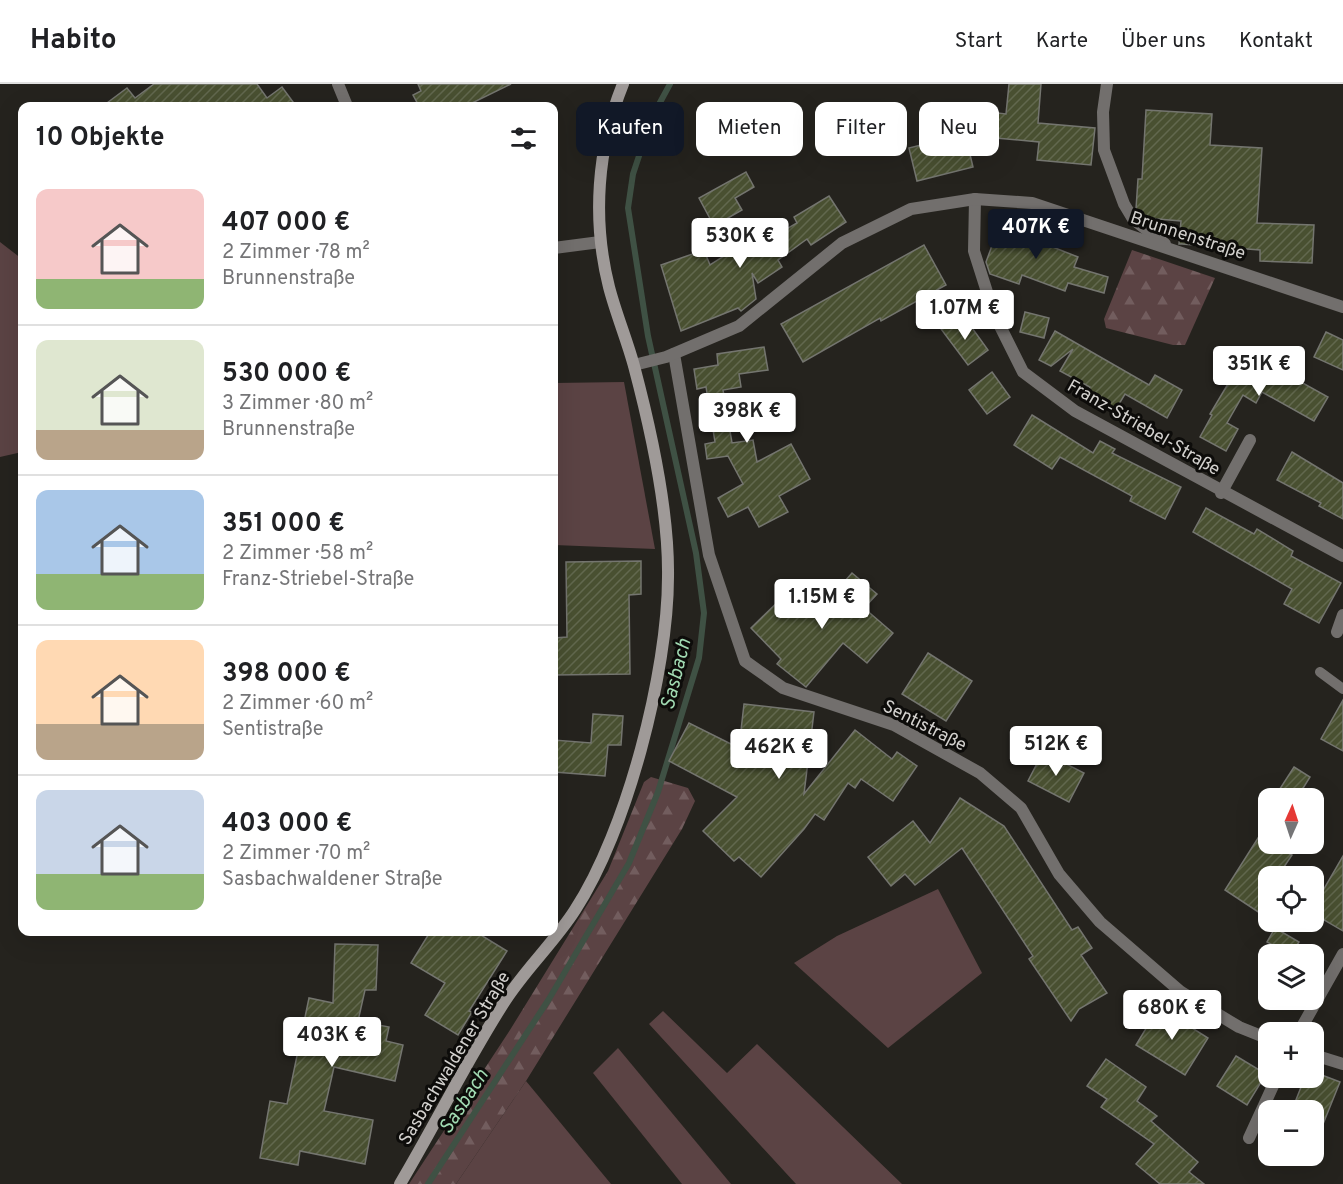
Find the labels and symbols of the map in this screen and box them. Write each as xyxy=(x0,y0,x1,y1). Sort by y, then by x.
street label: Brunnenstraße xyxy=(1127,207,1248,266)
pin: 407K € xyxy=(987,209,1085,260)
pin: 530K € xyxy=(691,218,789,269)
pin: 1.07M € xyxy=(910,290,1020,341)
pin: 351K € xyxy=(1210,346,1308,397)
street label: Franz-Striebel-Straße xyxy=(1063,375,1224,482)
pin: 398K € xyxy=(698,393,796,444)
pin: 1.15M € xyxy=(767,579,877,630)
water label: Sasbach xyxy=(656,636,698,713)
street label: Sentistraße xyxy=(878,695,970,757)
pin: 512K € xyxy=(1007,726,1105,777)
pin: 462K € xyxy=(730,729,828,780)
north arrow xyxy=(1258,788,1324,854)
street label: Sasbachwaldener Straße xyxy=(394,967,514,1149)
pin: 680K € xyxy=(1123,990,1221,1041)
pin: 403K € xyxy=(283,1017,381,1068)
water label: Sasbach xyxy=(433,1064,493,1138)

